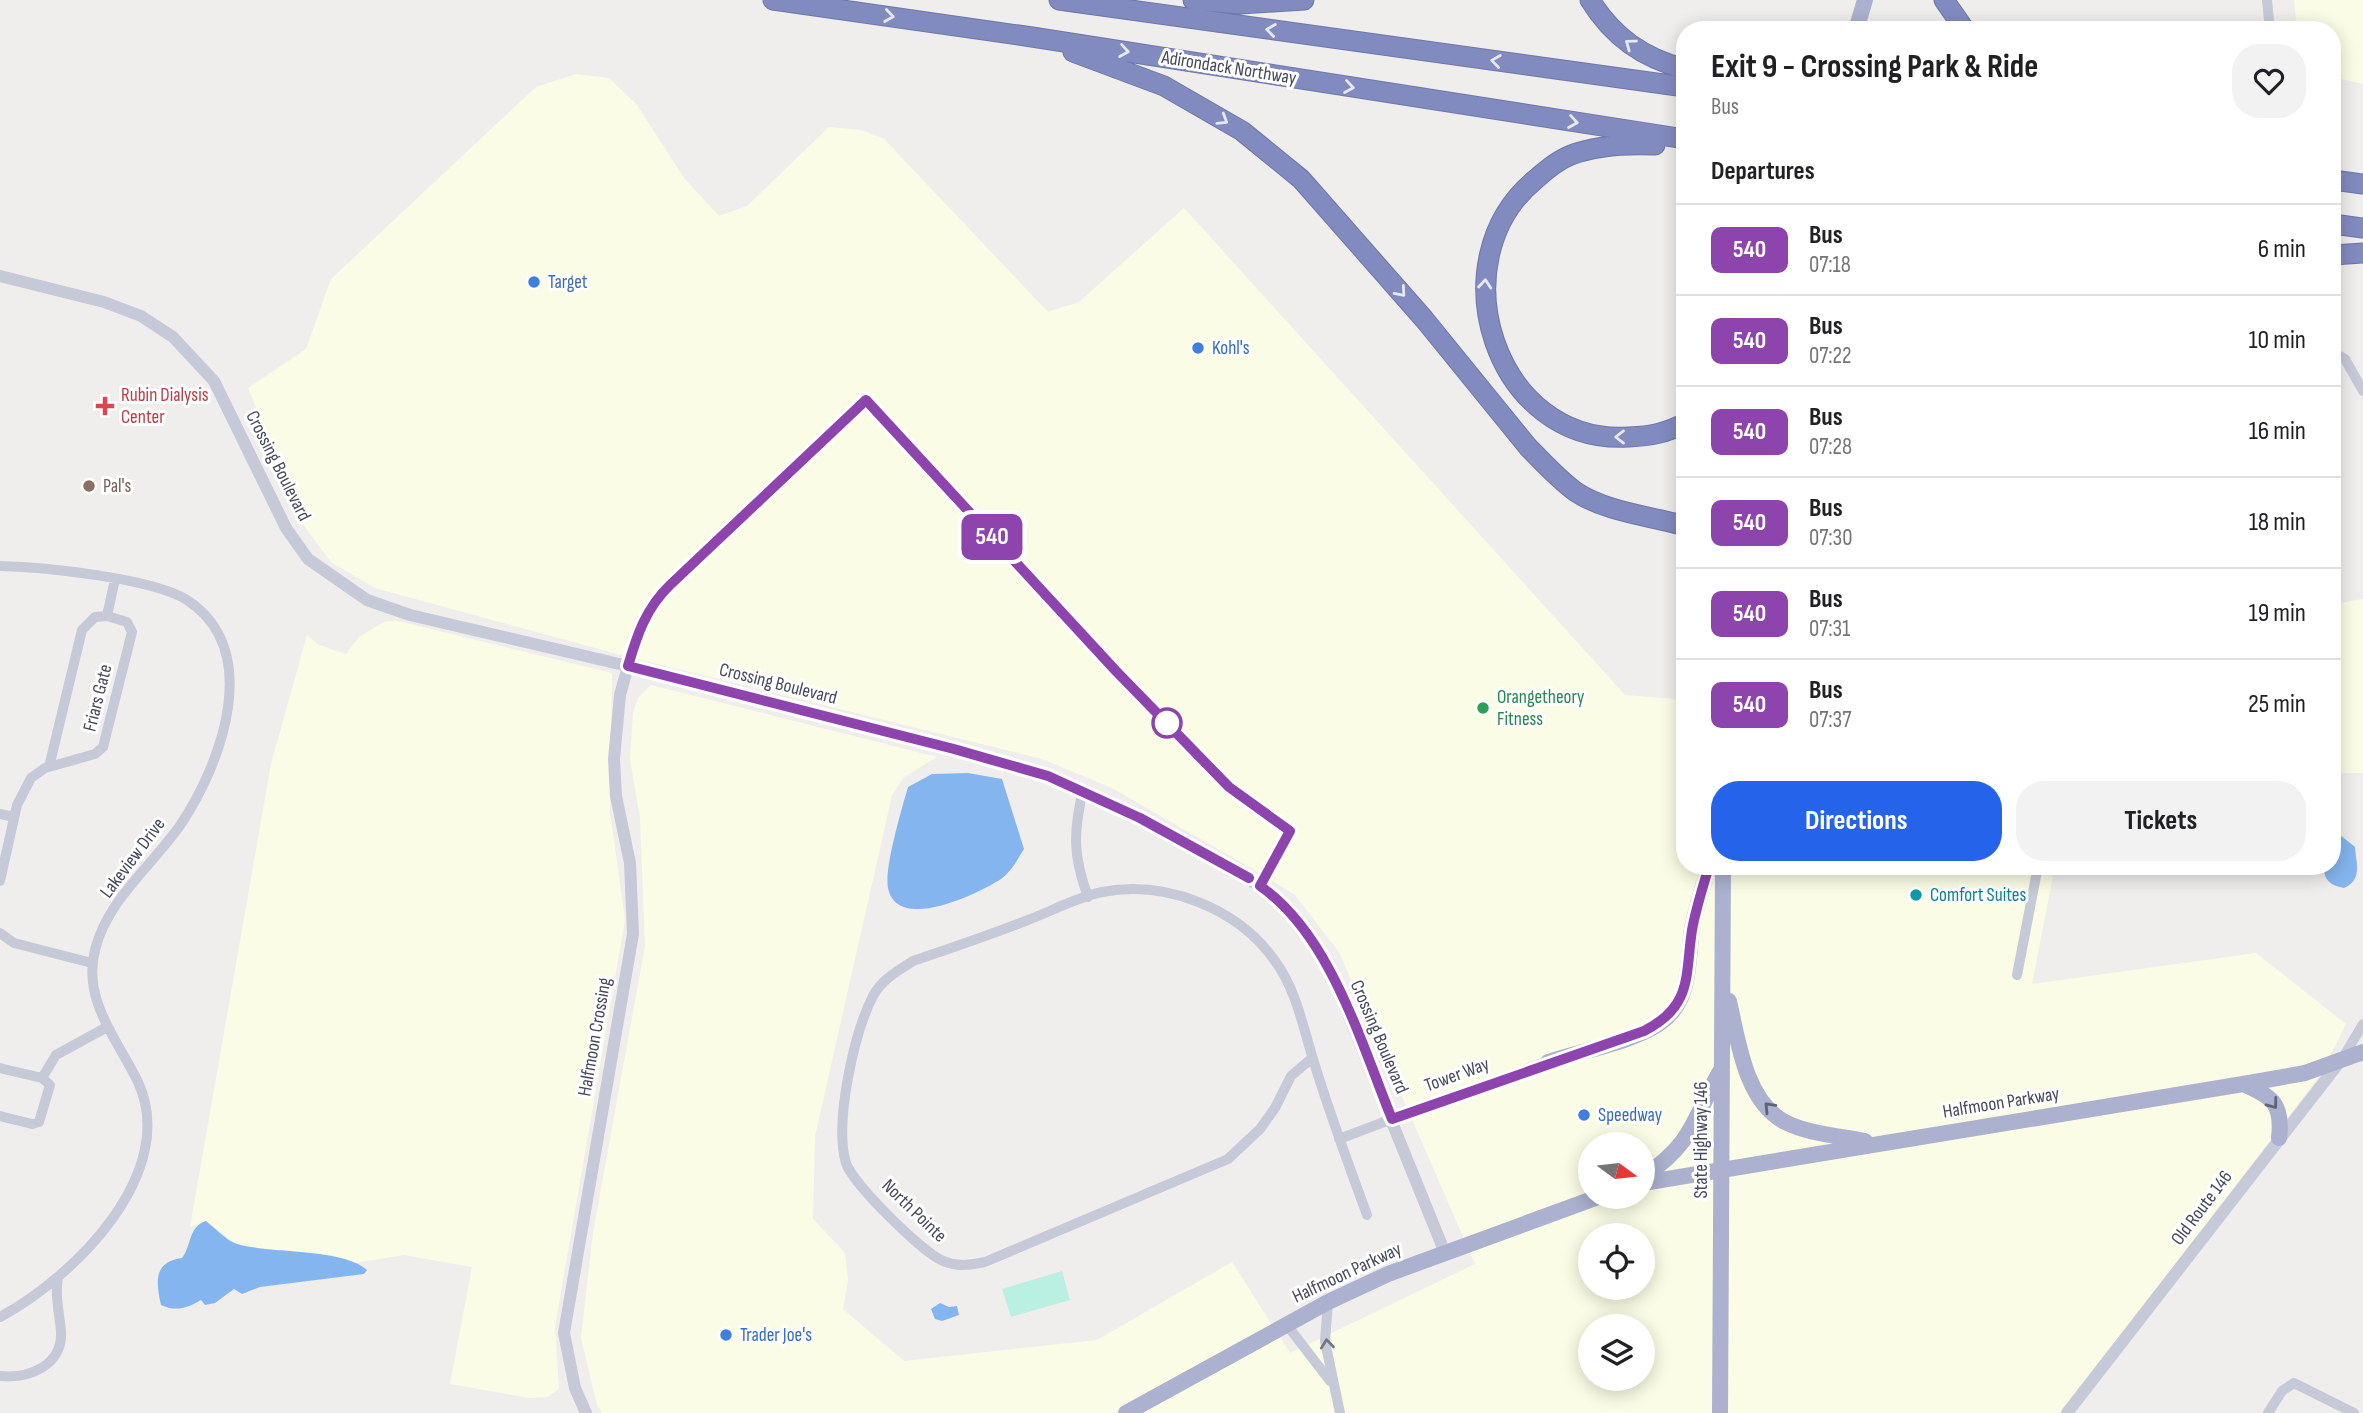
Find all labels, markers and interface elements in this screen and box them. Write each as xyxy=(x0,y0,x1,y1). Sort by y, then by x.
one-way arrow xyxy=(883,9,895,24)
one-way arrow xyxy=(1265,22,1277,37)
one-way arrow xyxy=(1626,40,1638,53)
one-way arrow xyxy=(1118,43,1130,58)
button: heart xyxy=(2232,44,2306,118)
street label: Adirondack Northway xyxy=(1159,46,1298,90)
text: Exit 9 - Crossing Park & Ride xyxy=(1711,47,2038,87)
one-way arrow xyxy=(1490,54,1502,69)
one-way arrow xyxy=(1343,79,1355,94)
text: Bus xyxy=(1711,93,1739,121)
one-way arrow xyxy=(1216,111,1229,124)
one-way arrow xyxy=(1567,114,1579,129)
text: Departures xyxy=(1711,156,1815,187)
text: Bus xyxy=(1809,220,1843,251)
text: 6 min xyxy=(2258,234,2306,265)
text: 540 xyxy=(1733,235,1766,264)
text: 07:18 xyxy=(1809,251,1851,279)
place label: Target xyxy=(548,271,588,294)
marker: Target xyxy=(526,274,542,290)
one-way arrow xyxy=(1477,278,1492,289)
one-way arrow xyxy=(1393,284,1405,297)
text: Bus xyxy=(1809,311,1843,342)
text: 10 min xyxy=(2249,325,2306,356)
text: 540 xyxy=(1733,326,1766,355)
place label: Kohl's xyxy=(1212,337,1250,360)
marker: Kohl's xyxy=(1190,340,1206,356)
text: 07:22 xyxy=(1809,342,1852,370)
place label: Rubin Dialysis Center xyxy=(121,384,209,429)
marker: Rubin Dialysis Center xyxy=(95,396,115,416)
text: Bus xyxy=(1809,402,1843,433)
street label: Crossing Boulevard xyxy=(240,407,316,525)
text: 16 min xyxy=(2249,416,2306,447)
text: 540 xyxy=(1733,417,1766,446)
one-way arrow xyxy=(1614,429,1624,445)
text: 07:28 xyxy=(1809,433,1852,461)
place label: Pal's xyxy=(103,475,132,498)
marker: Pal's xyxy=(81,478,97,494)
text: Bus xyxy=(1809,493,1843,524)
text: 18 min xyxy=(2249,507,2306,538)
text: 540 xyxy=(1733,508,1766,537)
line badge: 540 xyxy=(952,514,1032,560)
text: 540 xyxy=(975,522,1009,551)
text: 07:30 xyxy=(1809,524,1853,552)
text: Bus xyxy=(1809,584,1843,615)
text: 19 min xyxy=(2249,598,2306,629)
text: 540 xyxy=(1733,599,1766,628)
text: 07:31 xyxy=(1809,615,1850,643)
street label: Crossing Boulevard xyxy=(717,658,839,710)
street label: Friars Gate xyxy=(79,662,117,734)
text: Bus xyxy=(1809,675,1843,706)
place label: Orangetheory Fitness xyxy=(1497,686,1585,731)
text: 25 min xyxy=(2248,689,2306,720)
text: 540 xyxy=(1733,690,1766,719)
marker: Orangetheory Fitness xyxy=(1475,700,1491,716)
text: 07:37 xyxy=(1809,706,1851,734)
unlabelled marker xyxy=(1152,708,1182,738)
button: Directions xyxy=(1711,781,2002,861)
button: Tickets xyxy=(2016,781,2306,861)
street label: Lakeview Drive xyxy=(95,813,171,903)
place label: Comfort Suites xyxy=(1930,884,2026,907)
marker: Comfort Suites xyxy=(1908,887,1924,903)
street label: Halfmoon Crossing xyxy=(573,976,617,1098)
street label: Crossing Boulevard xyxy=(1345,977,1413,1097)
street label: Tower Way xyxy=(1421,1052,1493,1097)
street label: State Highway 146 xyxy=(1690,1081,1713,1199)
street label: Halfmoon Parkway xyxy=(1941,1082,2062,1124)
one-way arrow xyxy=(2264,1097,2277,1109)
one-way arrow xyxy=(1765,1103,1778,1116)
place label: Speedway xyxy=(1598,1104,1663,1127)
marker: Speedway xyxy=(1576,1107,1592,1123)
north arrow xyxy=(1578,1132,1656,1209)
map controls xyxy=(1578,1132,1655,1391)
street label: Old Route 146 xyxy=(2167,1166,2237,1250)
street label: North Pointe xyxy=(877,1175,951,1247)
button: locate xyxy=(1578,1223,1655,1300)
street label: Halfmoon Parkway xyxy=(1289,1237,1406,1308)
button: layers xyxy=(1578,1314,1655,1391)
place label: Trader Joe's xyxy=(740,1324,812,1347)
marker: Trader Joe's xyxy=(718,1327,734,1343)
one-way arrow xyxy=(1319,1338,1334,1350)

